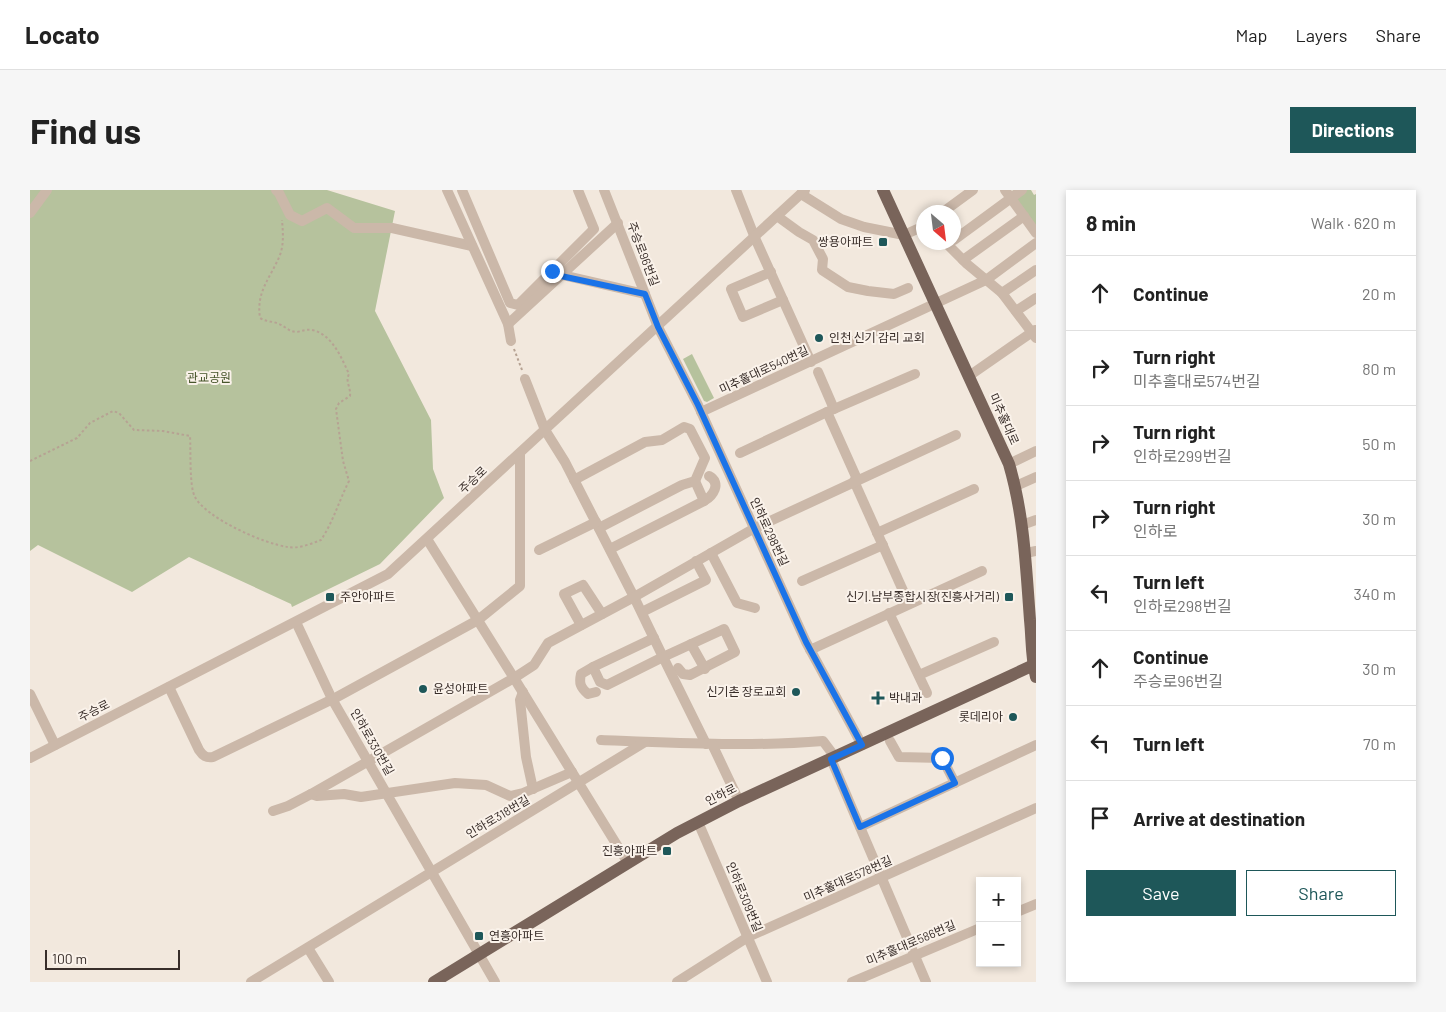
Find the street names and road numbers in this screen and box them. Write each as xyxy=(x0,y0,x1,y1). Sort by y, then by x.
street label: 주승로96번길 xyxy=(625,220,663,288)
street label: 미추홀대로540번길 xyxy=(717,342,810,396)
street label: 미추홀대로 xyxy=(987,391,1023,447)
street label: 주승로 xyxy=(455,463,489,496)
street label: 인하로298번길 xyxy=(748,495,792,568)
street label: 주승로 xyxy=(76,696,111,724)
street label: 인하로330번길 xyxy=(348,706,398,777)
street label: 인하로 xyxy=(703,780,738,808)
street label: 인하로318번길 xyxy=(463,792,532,841)
street label: 미추홀대로578번길 xyxy=(801,852,894,904)
street label: 인하로309번길 xyxy=(724,860,766,934)
street label: 미추홀대로586번길 xyxy=(864,917,957,967)

